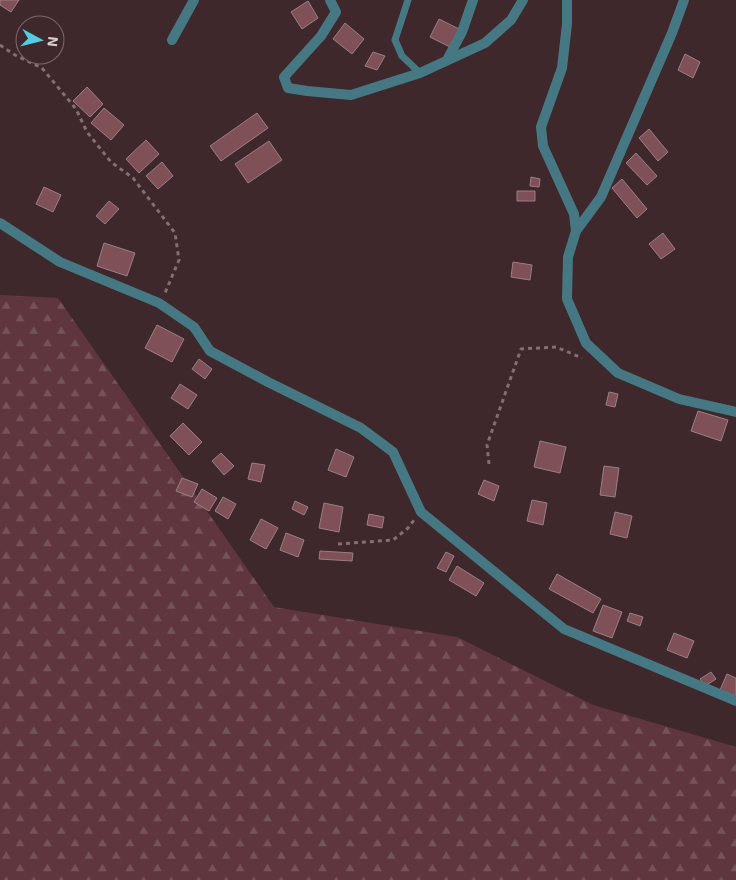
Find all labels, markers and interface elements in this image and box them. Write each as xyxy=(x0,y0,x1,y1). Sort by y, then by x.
north arrow xyxy=(15,15,65,65)
text: N xyxy=(44,36,62,48)

